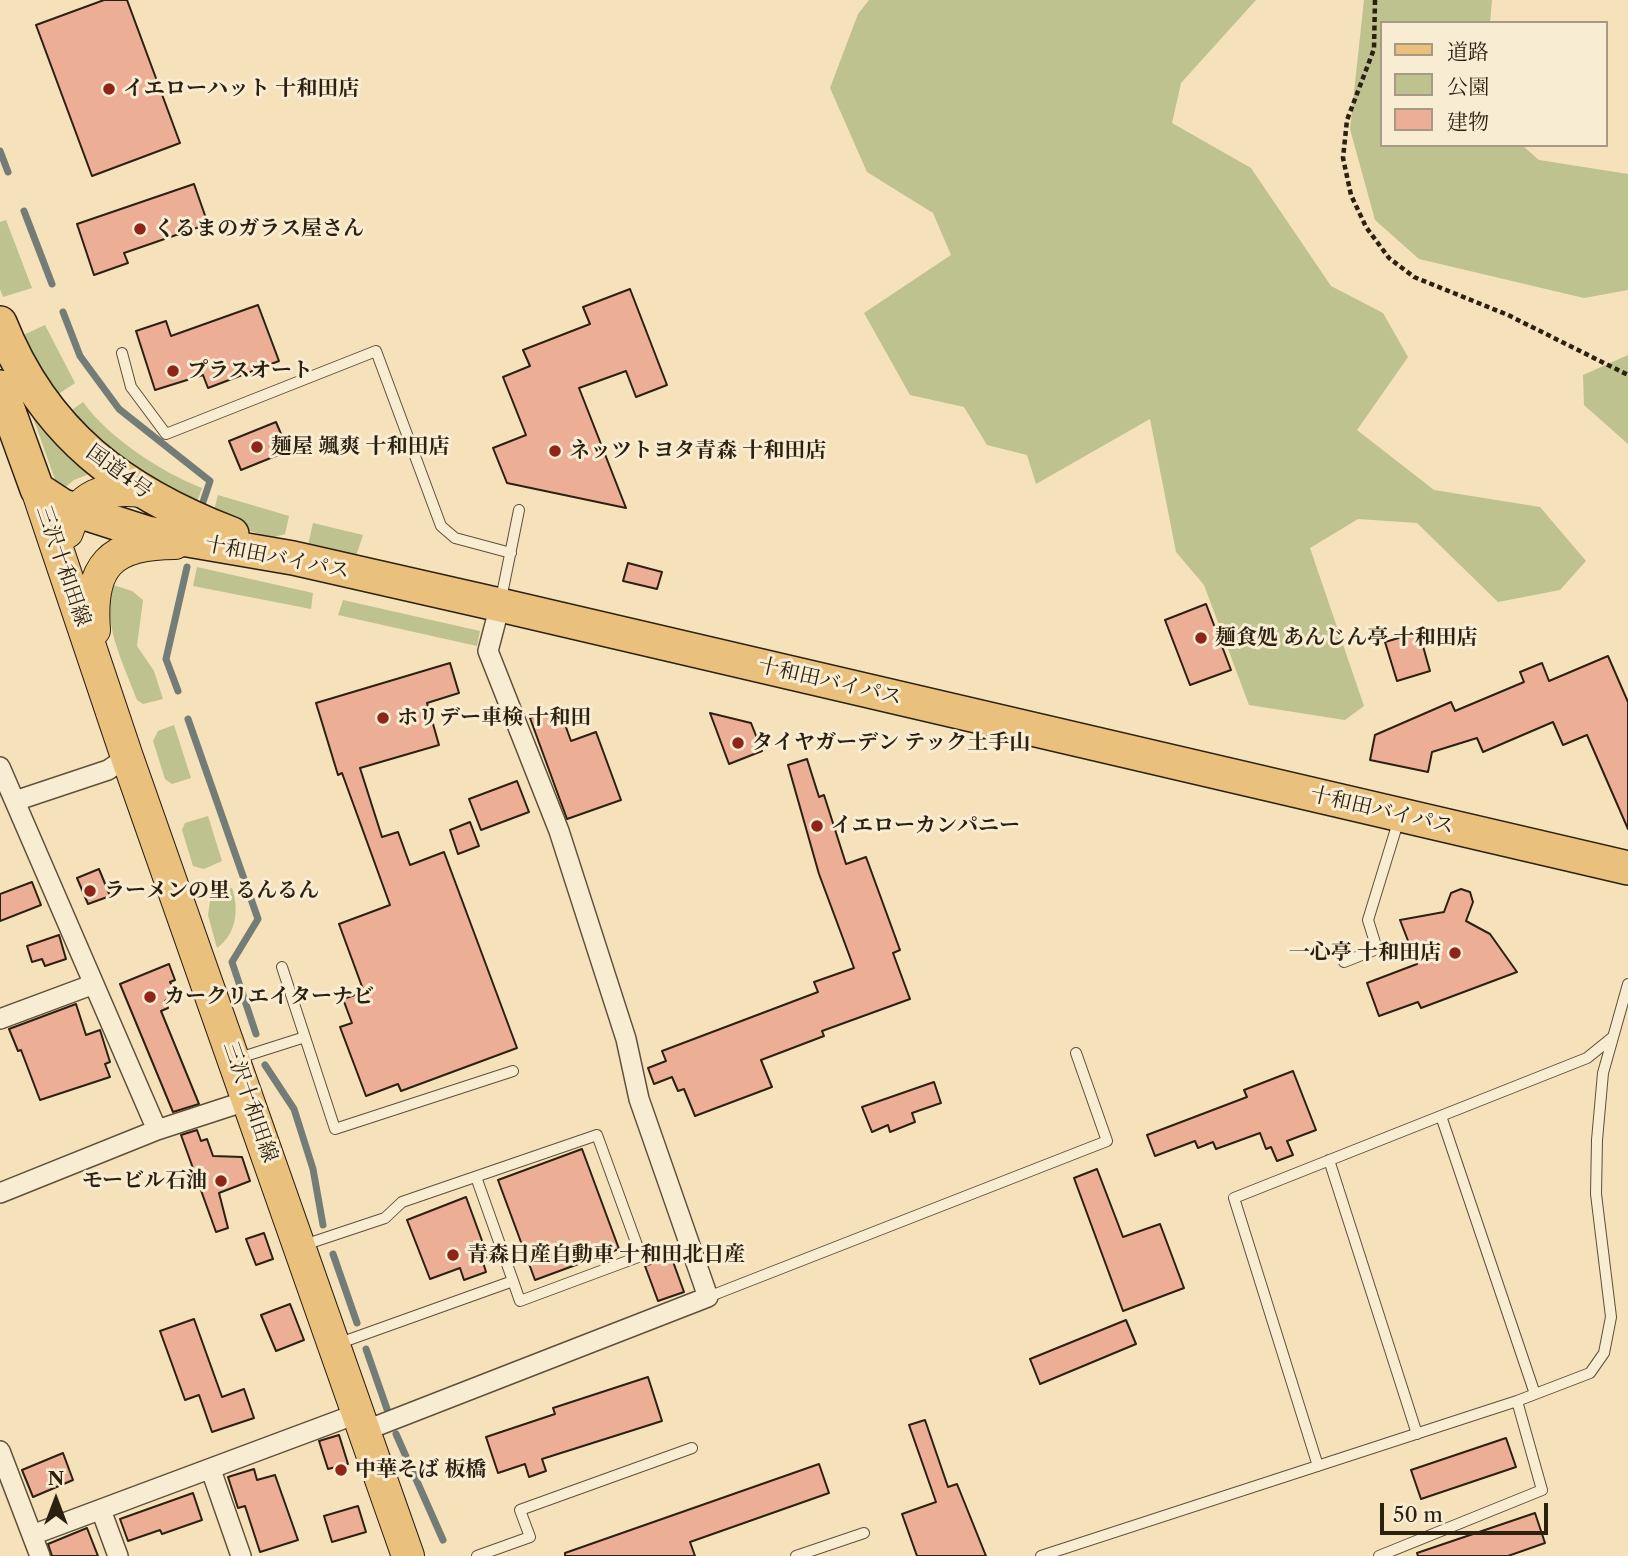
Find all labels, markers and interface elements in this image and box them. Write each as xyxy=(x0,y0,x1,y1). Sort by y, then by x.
legend xyxy=(1380,21,1607,147)
text: 道路 xyxy=(1447,39,1489,64)
text: 公園 xyxy=(1447,74,1489,99)
place label: イエローハット 十和田店 xyxy=(123,76,359,102)
marker: イエローハット 十和田店 xyxy=(101,81,117,97)
text: 建物 xyxy=(1447,109,1489,134)
place label: くるまのガラス屋さん xyxy=(154,216,364,242)
marker: くるまのガラス屋さん xyxy=(132,221,148,237)
place label: プラスオート xyxy=(187,358,313,384)
marker: プラスオート xyxy=(165,363,181,379)
place label: 麺屋 颯爽 十和田店 xyxy=(271,434,450,460)
place label: ネッツトヨタ青森 十和田店 xyxy=(569,438,826,464)
marker: 麺屋 颯爽 十和田店 xyxy=(249,439,265,455)
street label: 国道4号 xyxy=(81,440,157,504)
marker: ネッツトヨタ青森 十和田店 xyxy=(547,443,563,459)
street label: 三沢十和田線 xyxy=(31,502,95,630)
street label: 十和田バイパス xyxy=(202,532,352,584)
place label: 麺食処 あんじん亭 十和田店 xyxy=(1215,625,1478,651)
marker: 麺食処 あんじん亭 十和田店 xyxy=(1193,630,1209,646)
street label: 十和田バイパス xyxy=(756,653,904,711)
place label: ホリデー車検 十和田 xyxy=(397,705,591,731)
marker: ホリデー車検 十和田 xyxy=(375,710,391,726)
place label: タイヤガーデン テック土手山 xyxy=(752,730,1030,756)
marker: タイヤガーデン テック土手山 xyxy=(730,735,746,751)
street label: 十和田バイパス xyxy=(1308,782,1456,840)
place label: イエローカンパニー xyxy=(831,813,1020,839)
marker: イエローカンパニー xyxy=(809,818,825,834)
place label: ラーメンの里 るんるん xyxy=(104,878,319,904)
marker: ラーメンの里 るんるん xyxy=(82,883,98,899)
place label: 一心亭 十和田店 xyxy=(1289,940,1441,966)
marker: 一心亭 十和田店 xyxy=(1447,945,1463,961)
place label: カークリエイターナビ xyxy=(164,984,374,1010)
marker: カークリエイターナビ xyxy=(142,989,158,1005)
street label: 三沢十和田線 xyxy=(218,1038,282,1166)
place label: モービル石油 xyxy=(82,1168,207,1194)
marker: モービル石油 xyxy=(213,1173,229,1189)
place label: 青森日産自動車 十和田北日産 xyxy=(467,1242,745,1268)
marker: 青森日産自動車 十和田北日産 xyxy=(445,1247,461,1263)
place label: 中華そば 板橋 xyxy=(355,1457,486,1483)
marker: 中華そば 板橋 xyxy=(333,1462,349,1478)
north arrow xyxy=(21,1465,91,1535)
text: N xyxy=(48,1467,64,1490)
scale bar xyxy=(1383,1490,1551,1534)
text: 50 m xyxy=(1393,1502,1443,1527)

